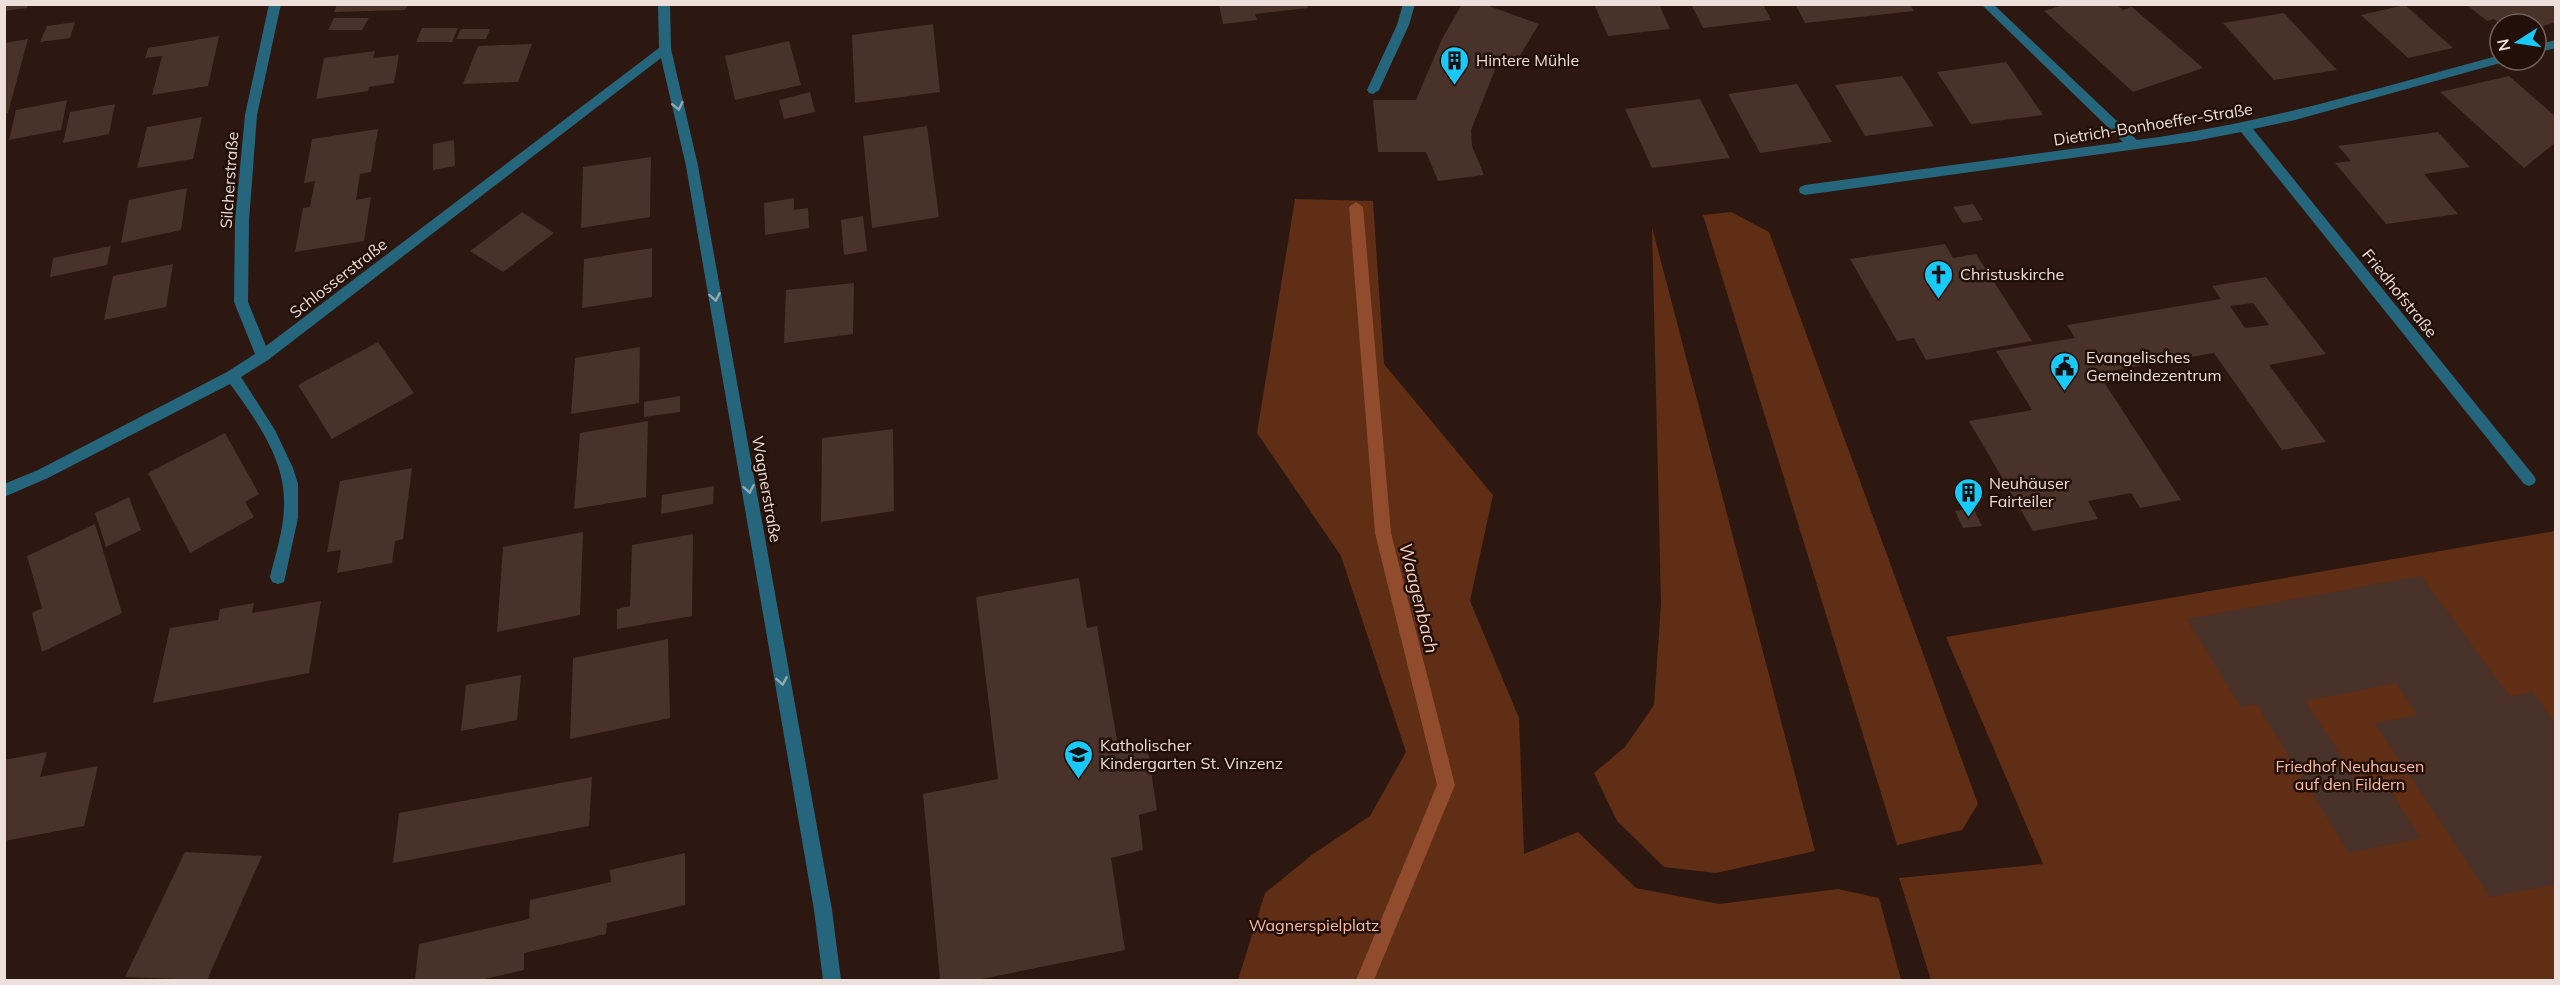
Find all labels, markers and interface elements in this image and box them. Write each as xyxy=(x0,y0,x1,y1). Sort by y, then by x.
north arrow xyxy=(2488,12,2548,72)
text: N xyxy=(2492,37,2514,53)
building icon: Hintere Mühle xyxy=(1439,44,1471,86)
place label: Hintere Mühle xyxy=(1476,50,1579,70)
street label: Dietrich-Bonhoeffer-Straße xyxy=(2052,98,2254,150)
one-way arrow xyxy=(671,100,684,110)
street label: Silcherstraße xyxy=(216,131,242,229)
street label: Schlosserstraße xyxy=(285,234,391,322)
street label: Friedhofstraße xyxy=(2358,245,2442,341)
church icon: Christuskirche xyxy=(1923,258,1955,300)
place label: Christuskirche xyxy=(1960,264,2064,284)
one-way arrow xyxy=(708,292,721,302)
place label: Evangelisches Gemeindezentrum xyxy=(2086,347,2222,385)
public building icon: Evangelisches Gemeindezentrum xyxy=(2049,350,2081,392)
street label: Wagnerstraße xyxy=(748,434,786,544)
place label: Neuhäuser Fairteiler xyxy=(1989,473,2070,511)
building icon: Neuhäuser Fairteiler xyxy=(1952,476,1984,518)
one-way arrow xyxy=(742,484,754,494)
water label: Waagenbach xyxy=(1394,540,1444,656)
one-way arrow xyxy=(775,676,788,686)
place label: Katholischer Kindergarten St. Vinzenz xyxy=(1100,735,1283,773)
school or university icon: Katholischer Kindergarten St. Vinzenz xyxy=(1063,738,1095,780)
park label: Friedhof Neuhausen auf den Fildern xyxy=(2276,756,2424,794)
park label: Wagnerspielplatz xyxy=(1249,915,1379,935)

